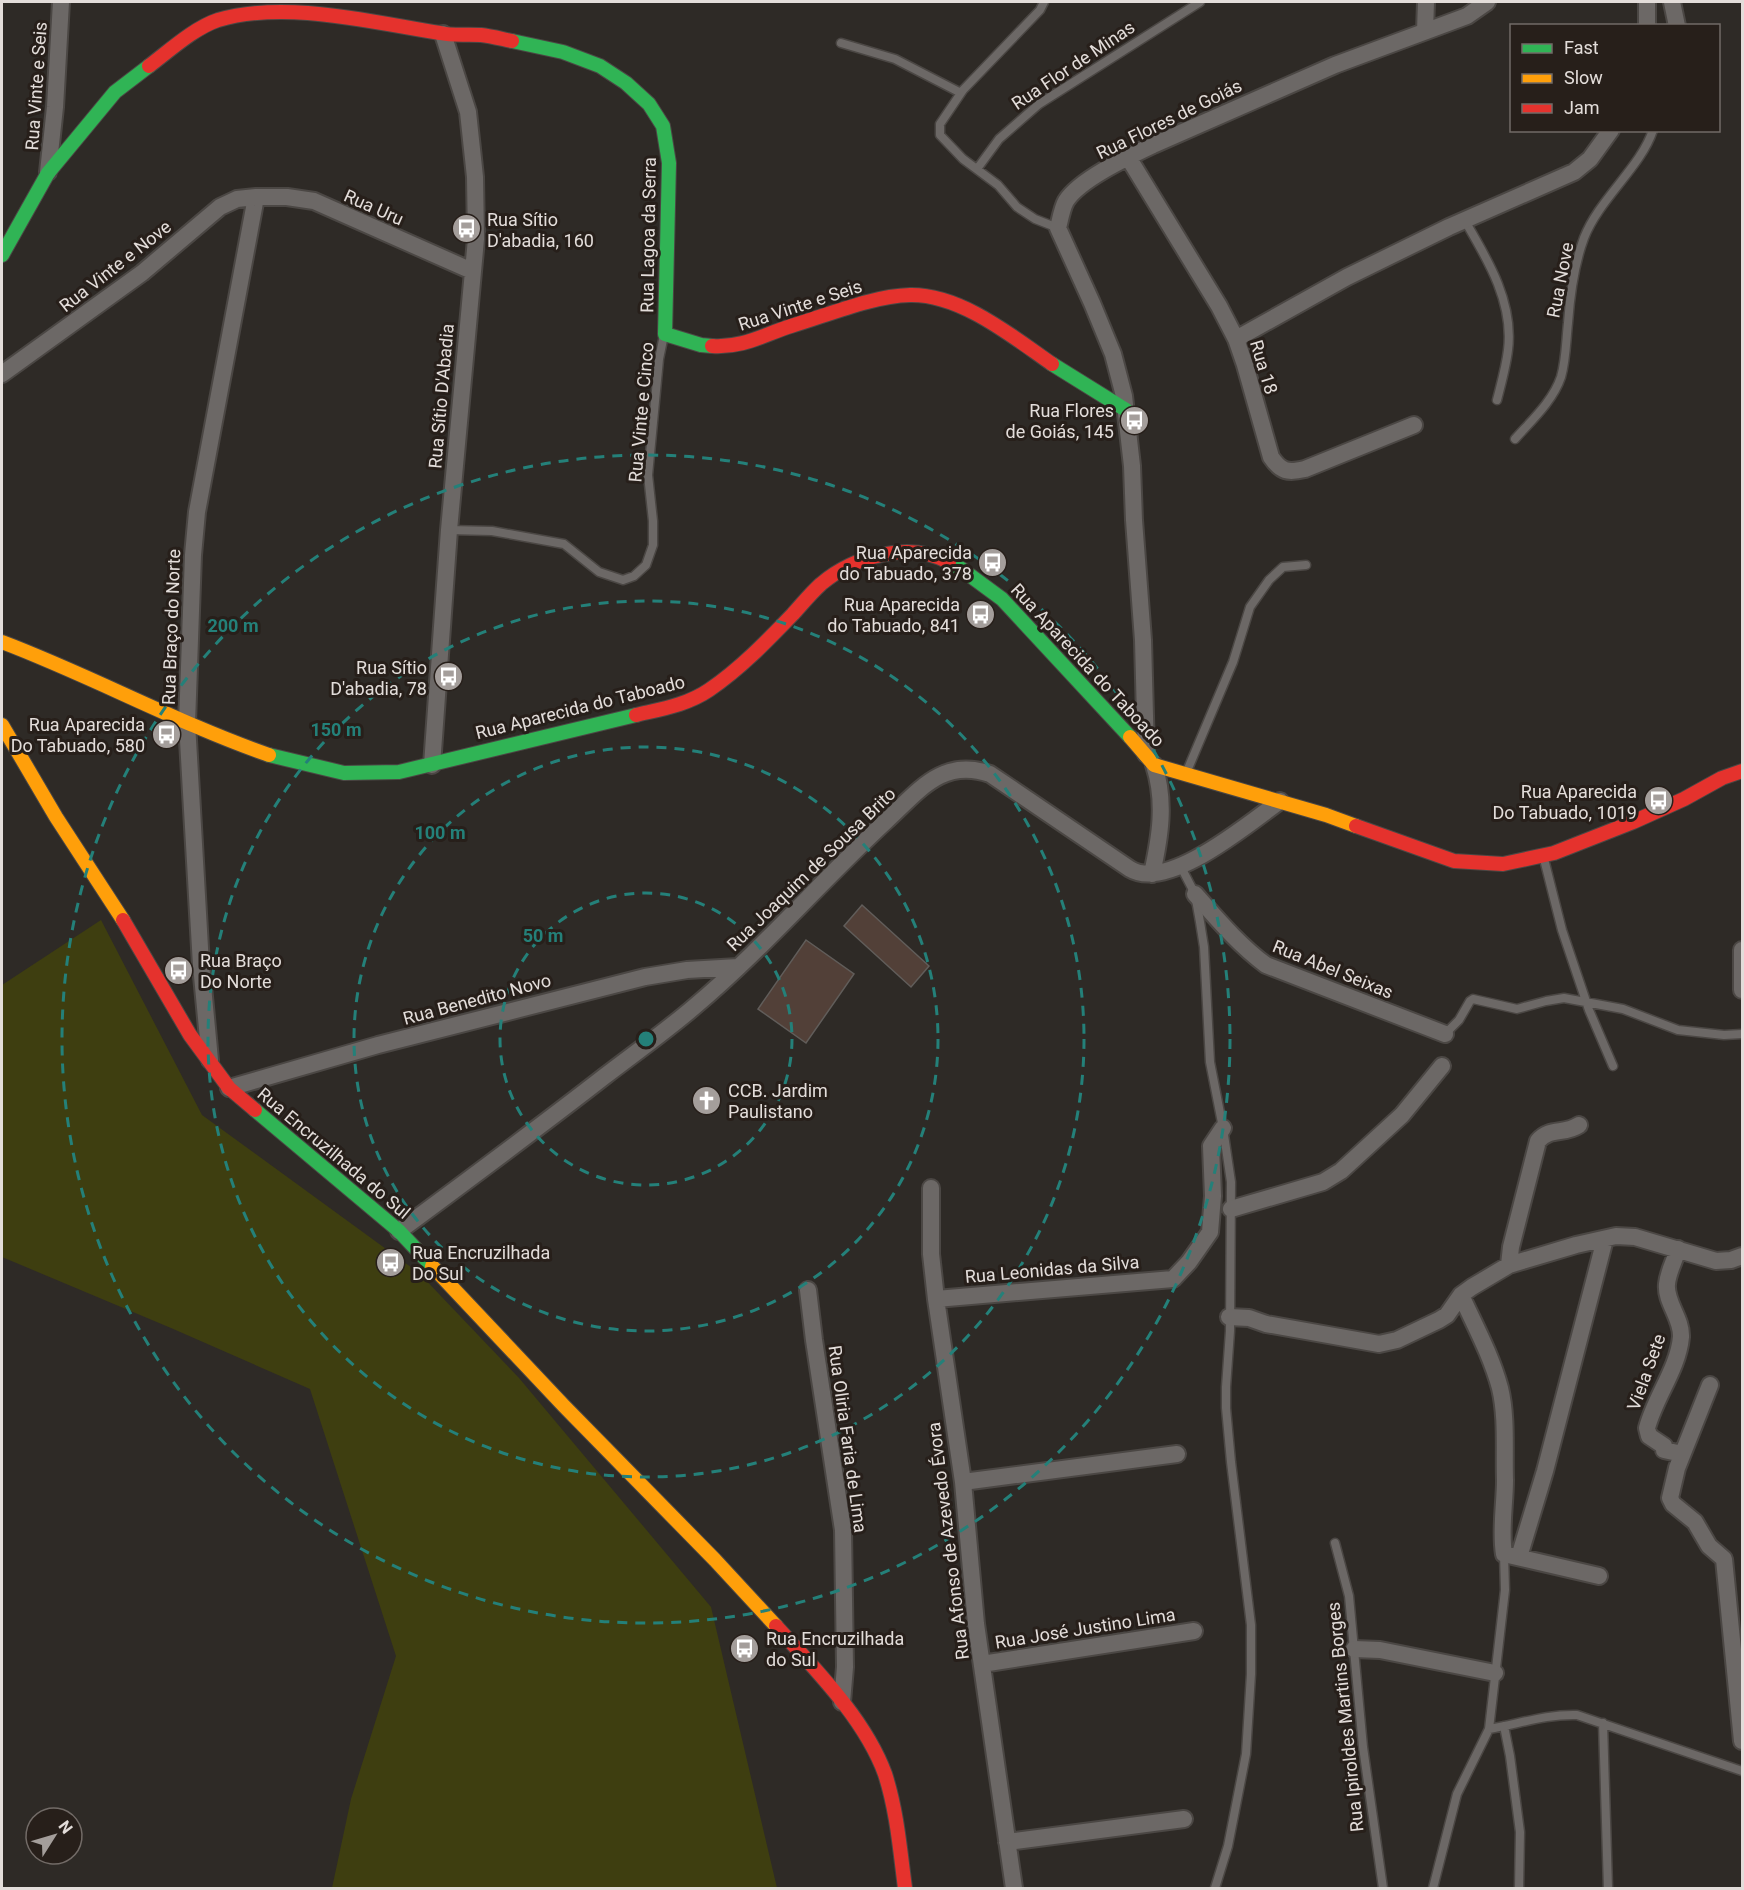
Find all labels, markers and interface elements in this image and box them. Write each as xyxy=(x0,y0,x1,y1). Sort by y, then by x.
street label: Rua Flor de Minas xyxy=(1008,16,1138,114)
street label: Rua Vinte e Seis xyxy=(21,21,51,151)
legend xyxy=(1510,24,1720,132)
text: Fast xyxy=(1564,37,1599,58)
text: Slow xyxy=(1564,67,1603,88)
street label: Rua Flores de Goiás xyxy=(1093,75,1245,163)
text: Jam xyxy=(1564,97,1600,118)
street label: Rua Lagoa da Serra xyxy=(636,157,660,313)
street label: Rua Uru xyxy=(341,185,407,229)
place label: Rua Sítio D'abadia, 160 xyxy=(487,209,594,251)
bus stop icon: Rua Sítio D'abadia, 160 xyxy=(450,213,482,245)
street label: Rua Vinte e Nove xyxy=(55,216,175,316)
street label: Rua Nove xyxy=(1542,240,1578,320)
street label: Rua Vinte e Seis xyxy=(735,275,865,335)
street label: Rua Sítio D'Abadia xyxy=(424,323,458,469)
street label: Rua 18 xyxy=(1246,337,1282,397)
street label: Rua Vinte e Cinco xyxy=(624,341,658,483)
place label: Rua Flores de Goiás, 145 xyxy=(1005,400,1114,442)
bus stop icon: Rua Flores de Goiás, 145 xyxy=(1119,404,1151,436)
place label: Rua Aparecida do Tabuado, 378 xyxy=(839,542,972,584)
bus stop icon: Rua Aparecida do Tabuado, 378 xyxy=(977,546,1009,578)
street label: Rua Braço do Norte xyxy=(158,549,184,705)
street label: Rua Aparecida do Taboado xyxy=(1007,579,1169,751)
place label: Rua Aparecida do Tabuado, 841 xyxy=(827,594,960,636)
bus stop icon: Rua Aparecida do Tabuado, 841 xyxy=(965,598,997,630)
text: 200 m xyxy=(207,615,259,636)
place label: Rua Sítio D'abadia, 78 xyxy=(330,657,427,699)
bus stop icon: Rua Sítio D'abadia, 78 xyxy=(432,661,464,693)
street label: Rua Aparecida do Taboado xyxy=(473,671,687,743)
place label: Rua Aparecida Do Tabuado, 580 xyxy=(11,714,145,756)
bus stop icon: Rua Aparecida Do Tabuado, 580 xyxy=(150,718,182,750)
text: 150 m xyxy=(310,719,362,740)
place label: Rua Aparecida Do Tabuado, 1019 xyxy=(1493,781,1637,823)
street label: Rua Joaquim de Sousa Brito xyxy=(722,783,900,955)
bus stop icon: Rua Aparecida Do Tabuado, 1019 xyxy=(1642,785,1674,817)
text: 100 m xyxy=(414,822,466,843)
text: 50 m xyxy=(523,925,563,946)
street label: Rua Abel Seixas xyxy=(1270,935,1396,1003)
place label: Rua Braço Do Norte xyxy=(200,950,282,992)
bus stop icon: Rua Braço Do Norte xyxy=(163,954,195,986)
street label: Rua Benedito Novo xyxy=(401,969,553,1029)
centre of rings xyxy=(636,1029,656,1049)
place label: CCB. Jardim Paulistano xyxy=(728,1080,828,1122)
street label: Rua Encruzilhada do Sul xyxy=(253,1083,415,1223)
church icon: CCB. Jardim Paulistano xyxy=(691,1084,723,1116)
place label: Rua Encruzilhada Do Sul xyxy=(412,1242,550,1284)
bus stop icon: Rua Encruzilhada Do Sul xyxy=(375,1246,407,1278)
street label: Rua Leonidas da Silva xyxy=(964,1251,1140,1287)
street label: Viela Sete xyxy=(1623,1331,1669,1413)
street label: Rua Oliria Faria de Lima xyxy=(824,1344,872,1534)
street label: Rua Afonso de Azevedo Évora xyxy=(923,1421,973,1661)
street label: Rua Ipiroldes Martins Borges xyxy=(1322,1601,1368,1833)
street label: Rua José Justino Lima xyxy=(993,1603,1177,1653)
place label: Rua Encruzilhada do Sul xyxy=(766,1628,904,1670)
bus stop icon: Rua Encruzilhada do Sul xyxy=(729,1632,761,1664)
north arrow xyxy=(24,1806,84,1866)
text: N xyxy=(55,1817,77,1838)

